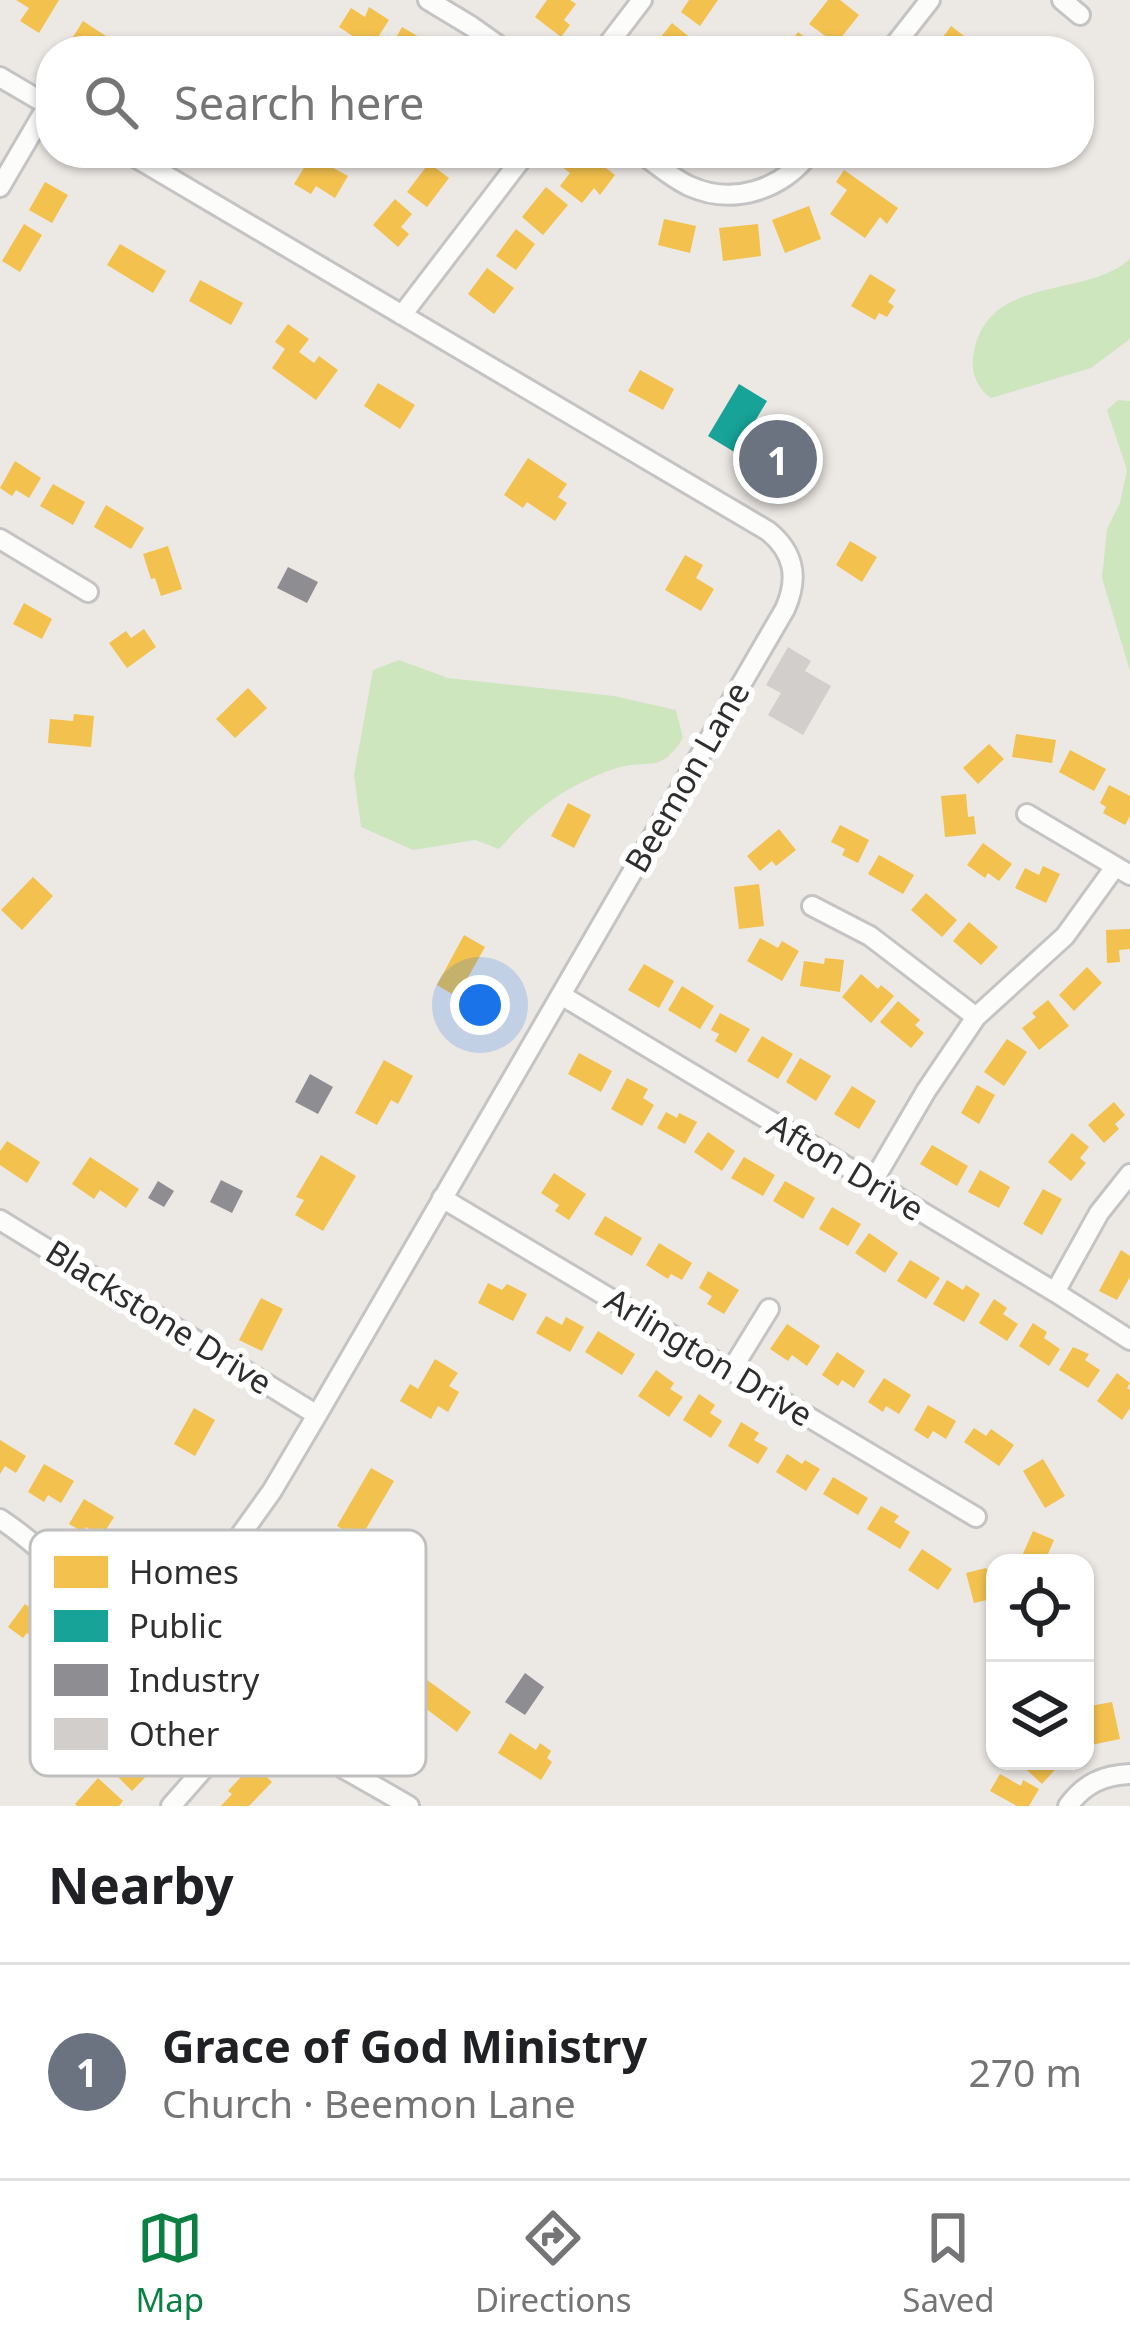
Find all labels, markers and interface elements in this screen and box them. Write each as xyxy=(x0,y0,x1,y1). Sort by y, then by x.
search box xyxy=(36,36,1094,168)
icon: search xyxy=(78,69,144,135)
text: Search here xyxy=(174,72,424,133)
pin: 1 xyxy=(739,414,817,504)
street label: Beemon Lane xyxy=(614,673,759,880)
your location xyxy=(450,975,510,1035)
street label: Afton Drive xyxy=(760,1102,933,1231)
street label: Blackstone Drive xyxy=(38,1229,281,1404)
street label: Arlington Drive xyxy=(597,1277,822,1436)
legend xyxy=(30,1530,426,1776)
text: Homes xyxy=(129,1549,239,1594)
map controls xyxy=(986,1554,1094,1770)
button: locate xyxy=(986,1554,1094,1662)
text: Public xyxy=(129,1603,223,1648)
text: Industry xyxy=(129,1657,260,1702)
button: layers xyxy=(986,1662,1094,1770)
text: Other xyxy=(129,1711,220,1756)
text: Nearby xyxy=(48,1849,234,1919)
text: Grace of God Ministry xyxy=(162,2015,647,2076)
text: 1 xyxy=(76,2045,98,2098)
text: 270 m xyxy=(968,2045,1082,2098)
text: Church · Beemon Lane xyxy=(162,2076,576,2129)
tab: Map xyxy=(135,2205,204,2322)
tab: Directions xyxy=(475,2205,632,2322)
tab: Saved xyxy=(902,2205,995,2322)

